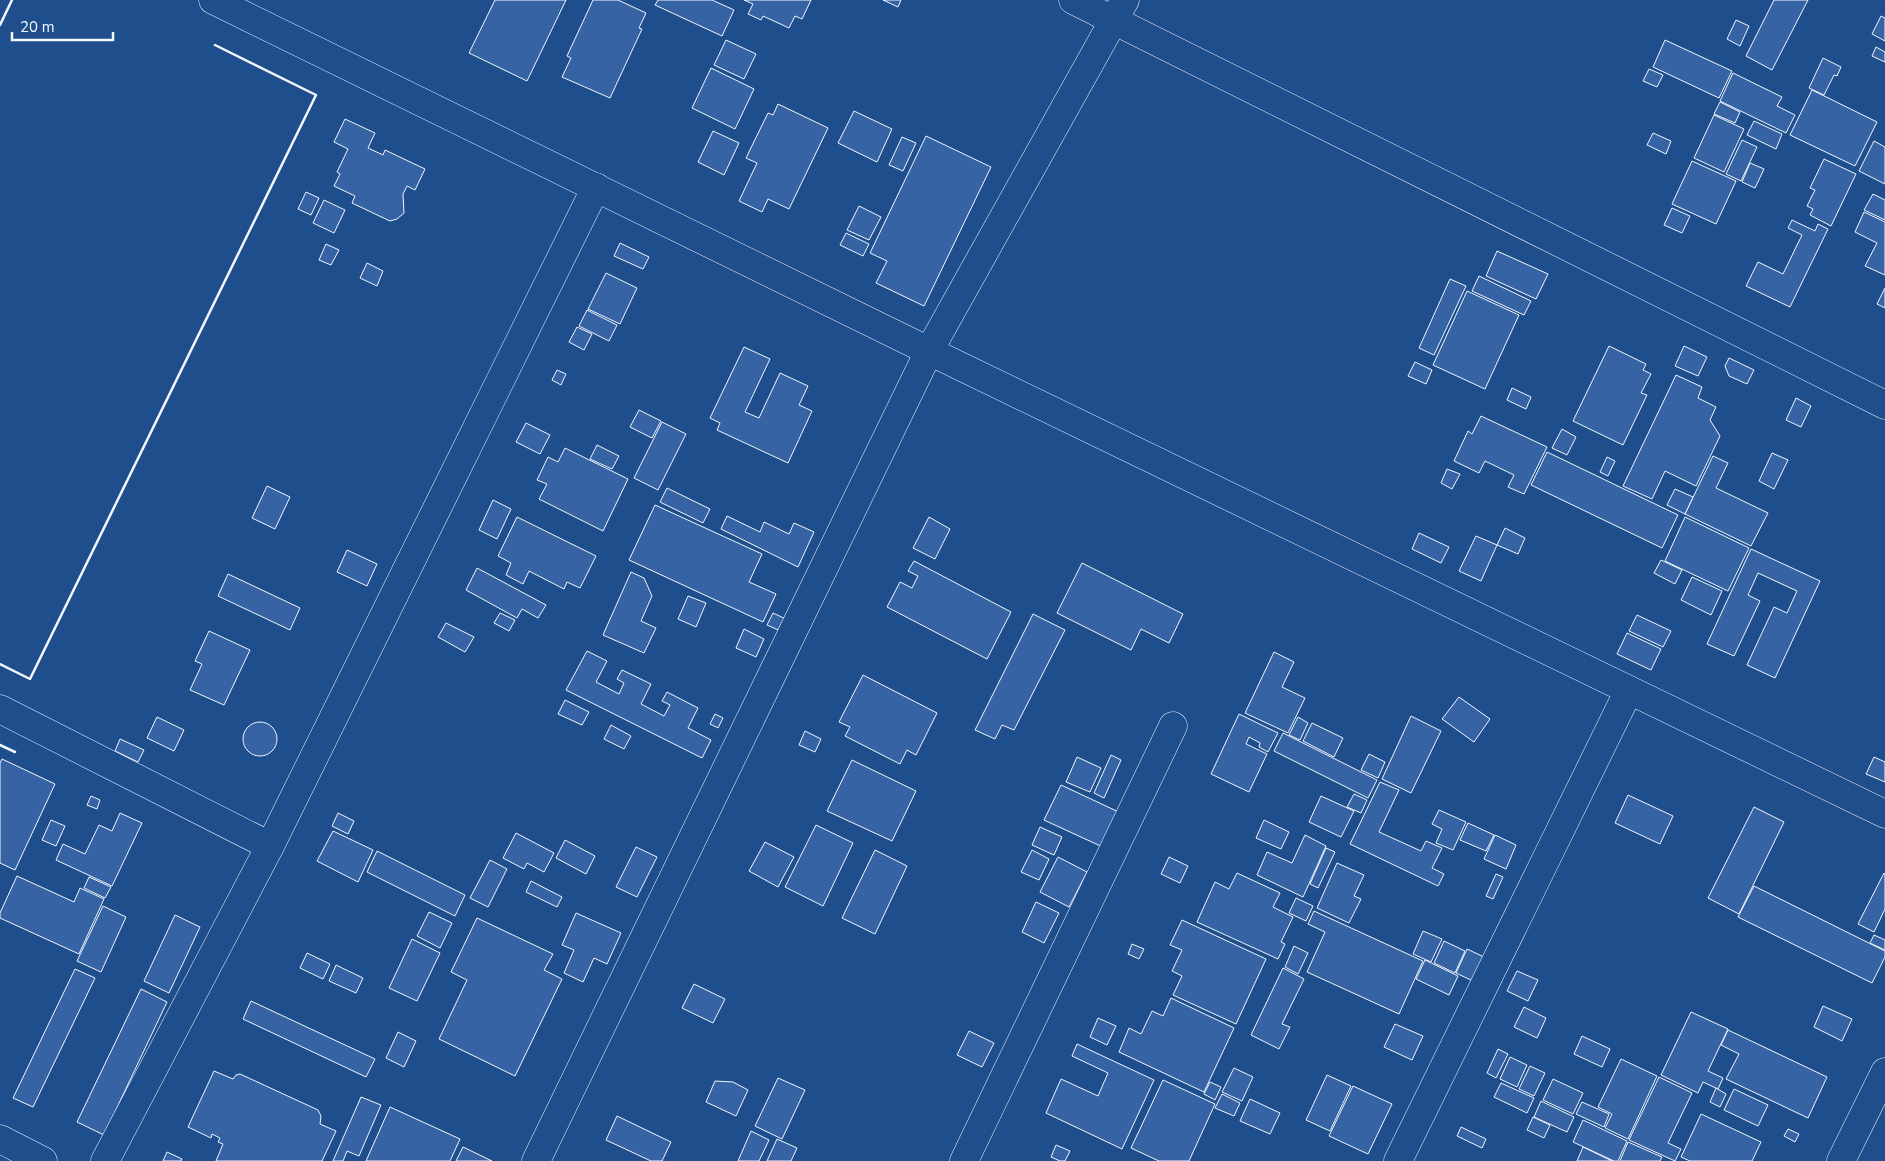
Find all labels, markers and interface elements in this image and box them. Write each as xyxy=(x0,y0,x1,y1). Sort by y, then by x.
scale bar xyxy=(12,10,114,42)
text: 20 m xyxy=(20,17,55,37)

